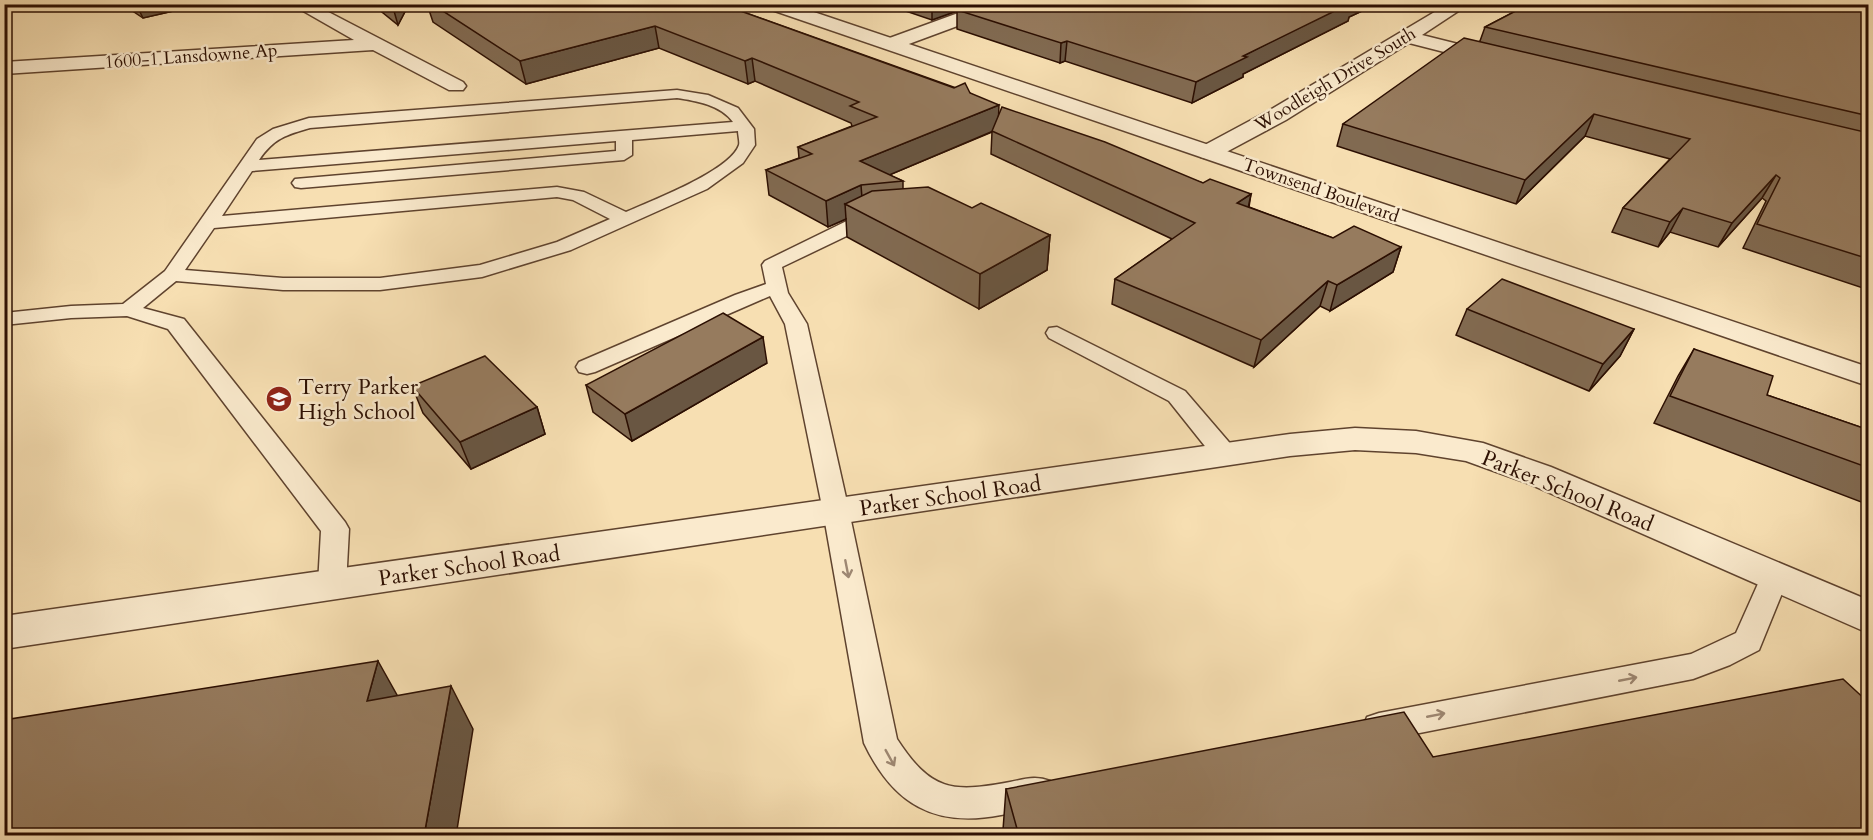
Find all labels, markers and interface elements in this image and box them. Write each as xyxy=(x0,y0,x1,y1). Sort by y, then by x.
street label: Woodleigh Drive South xyxy=(1249,21,1421,138)
street label: 1600-1 Lansdowne Ap xyxy=(104,38,278,75)
street label: Townsend Boulevard xyxy=(1239,152,1403,229)
place label: Terry Parker High School xyxy=(298,372,419,427)
school or university icon: Terry Parker High School xyxy=(264,384,294,414)
street label: Parker School Road xyxy=(1477,443,1658,539)
street label: Parker School Road xyxy=(857,468,1043,524)
street label: Parker School Road xyxy=(376,538,562,594)
one-way arrow xyxy=(842,558,853,578)
one-way arrow xyxy=(1618,673,1637,684)
one-way arrow xyxy=(1426,709,1446,720)
one-way arrow xyxy=(885,749,896,767)

